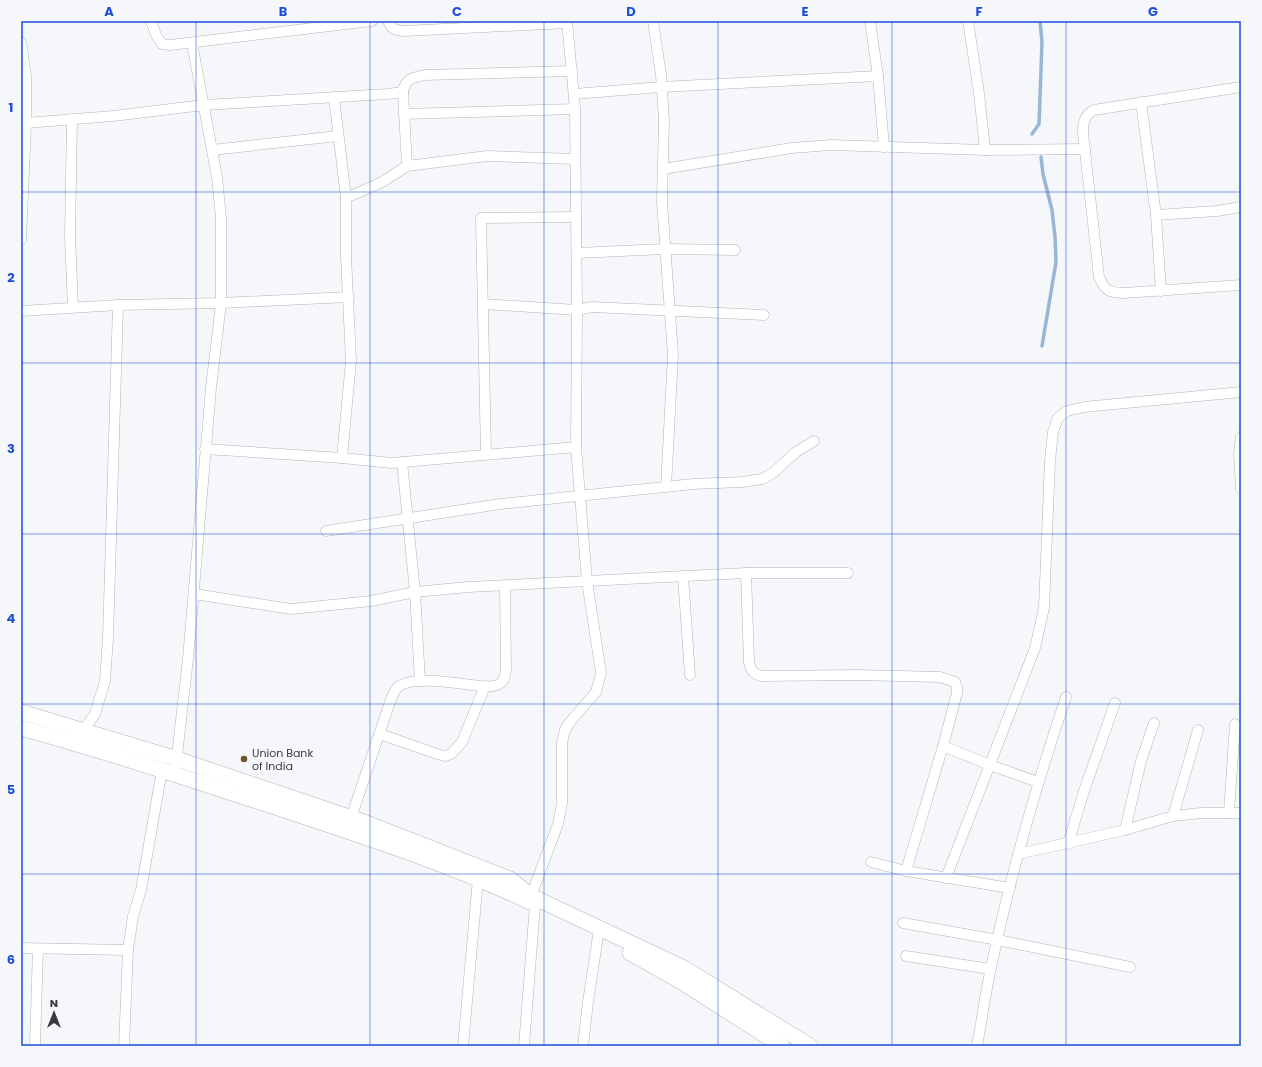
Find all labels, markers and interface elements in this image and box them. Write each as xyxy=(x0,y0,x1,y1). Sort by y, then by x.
text: A xyxy=(104,2,114,21)
text: B xyxy=(279,2,288,21)
text: C xyxy=(452,2,462,21)
text: D xyxy=(626,2,636,21)
text: E xyxy=(801,2,809,21)
text: F xyxy=(975,2,983,21)
text: G xyxy=(1148,2,1158,21)
text: 1 xyxy=(9,98,13,117)
text: 2 xyxy=(7,268,15,287)
text: 3 xyxy=(7,439,15,458)
text: 4 xyxy=(7,609,16,628)
place label: Union Bank of India xyxy=(252,745,313,774)
marker: Union Bank of India xyxy=(239,754,249,764)
text: 5 xyxy=(7,780,15,799)
text: 6 xyxy=(7,950,15,969)
north arrow xyxy=(34,993,74,1033)
text: N xyxy=(50,995,58,1011)

